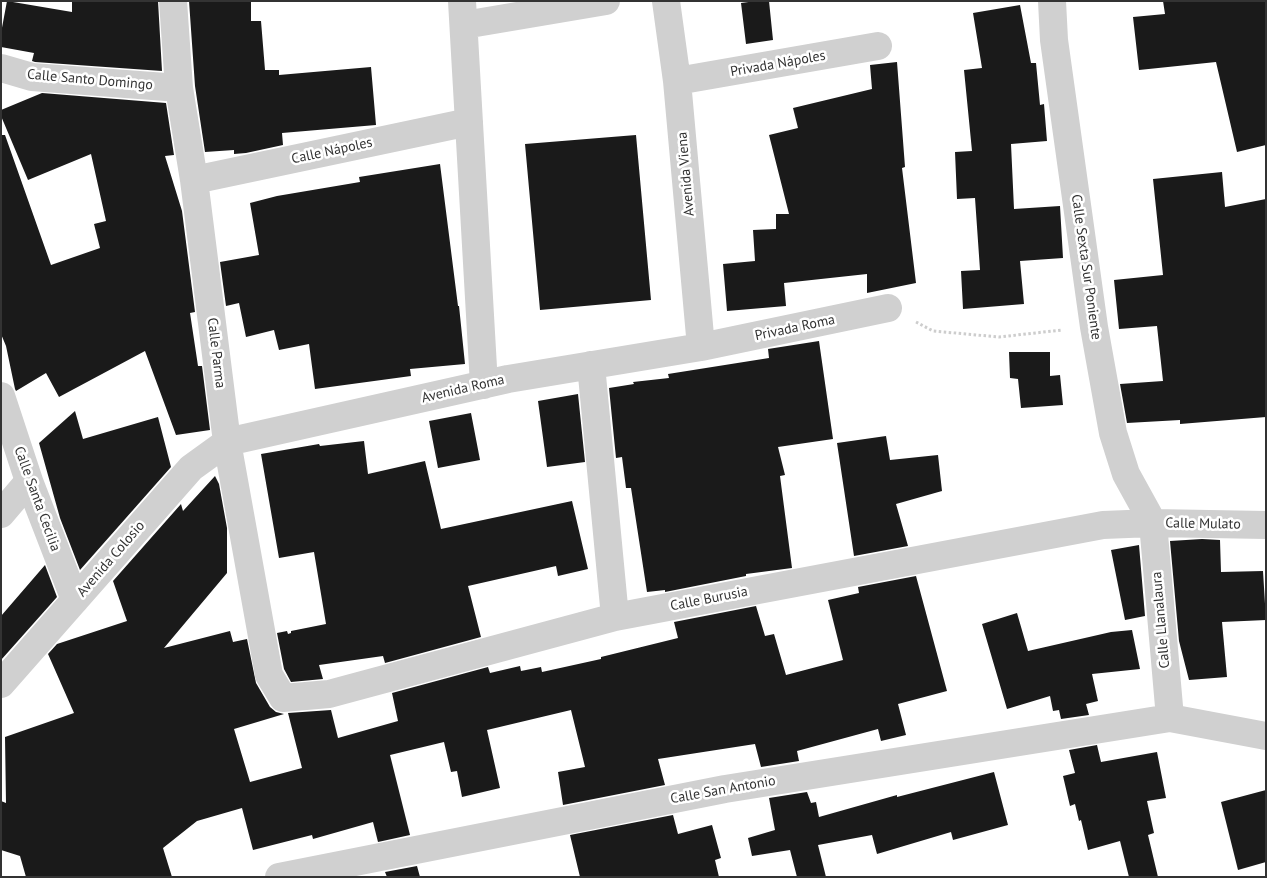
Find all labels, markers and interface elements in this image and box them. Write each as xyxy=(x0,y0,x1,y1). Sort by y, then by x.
street label: Privada Nápoles xyxy=(729,47,827,81)
street label: Calle Santo Domingo xyxy=(26,66,154,94)
street label: Avenida Viena xyxy=(674,131,698,217)
street label: Calle Nápoles xyxy=(290,134,374,168)
street label: Calle Sexta Sur Poniente xyxy=(1067,193,1105,341)
street label: Privada Roma xyxy=(754,311,836,345)
street label: Calle Parma xyxy=(203,317,229,389)
street label: Avenida Roma xyxy=(420,371,506,407)
street label: Calle Santa Cecilia xyxy=(10,444,64,554)
street label: Calle Mulato xyxy=(1165,515,1241,533)
street label: Avenida Colosio xyxy=(74,518,148,600)
street label: Calle Llanalaura xyxy=(1148,571,1174,669)
street label: Calle Burusia xyxy=(669,583,749,615)
street label: Calle San Antonio xyxy=(669,772,777,808)

